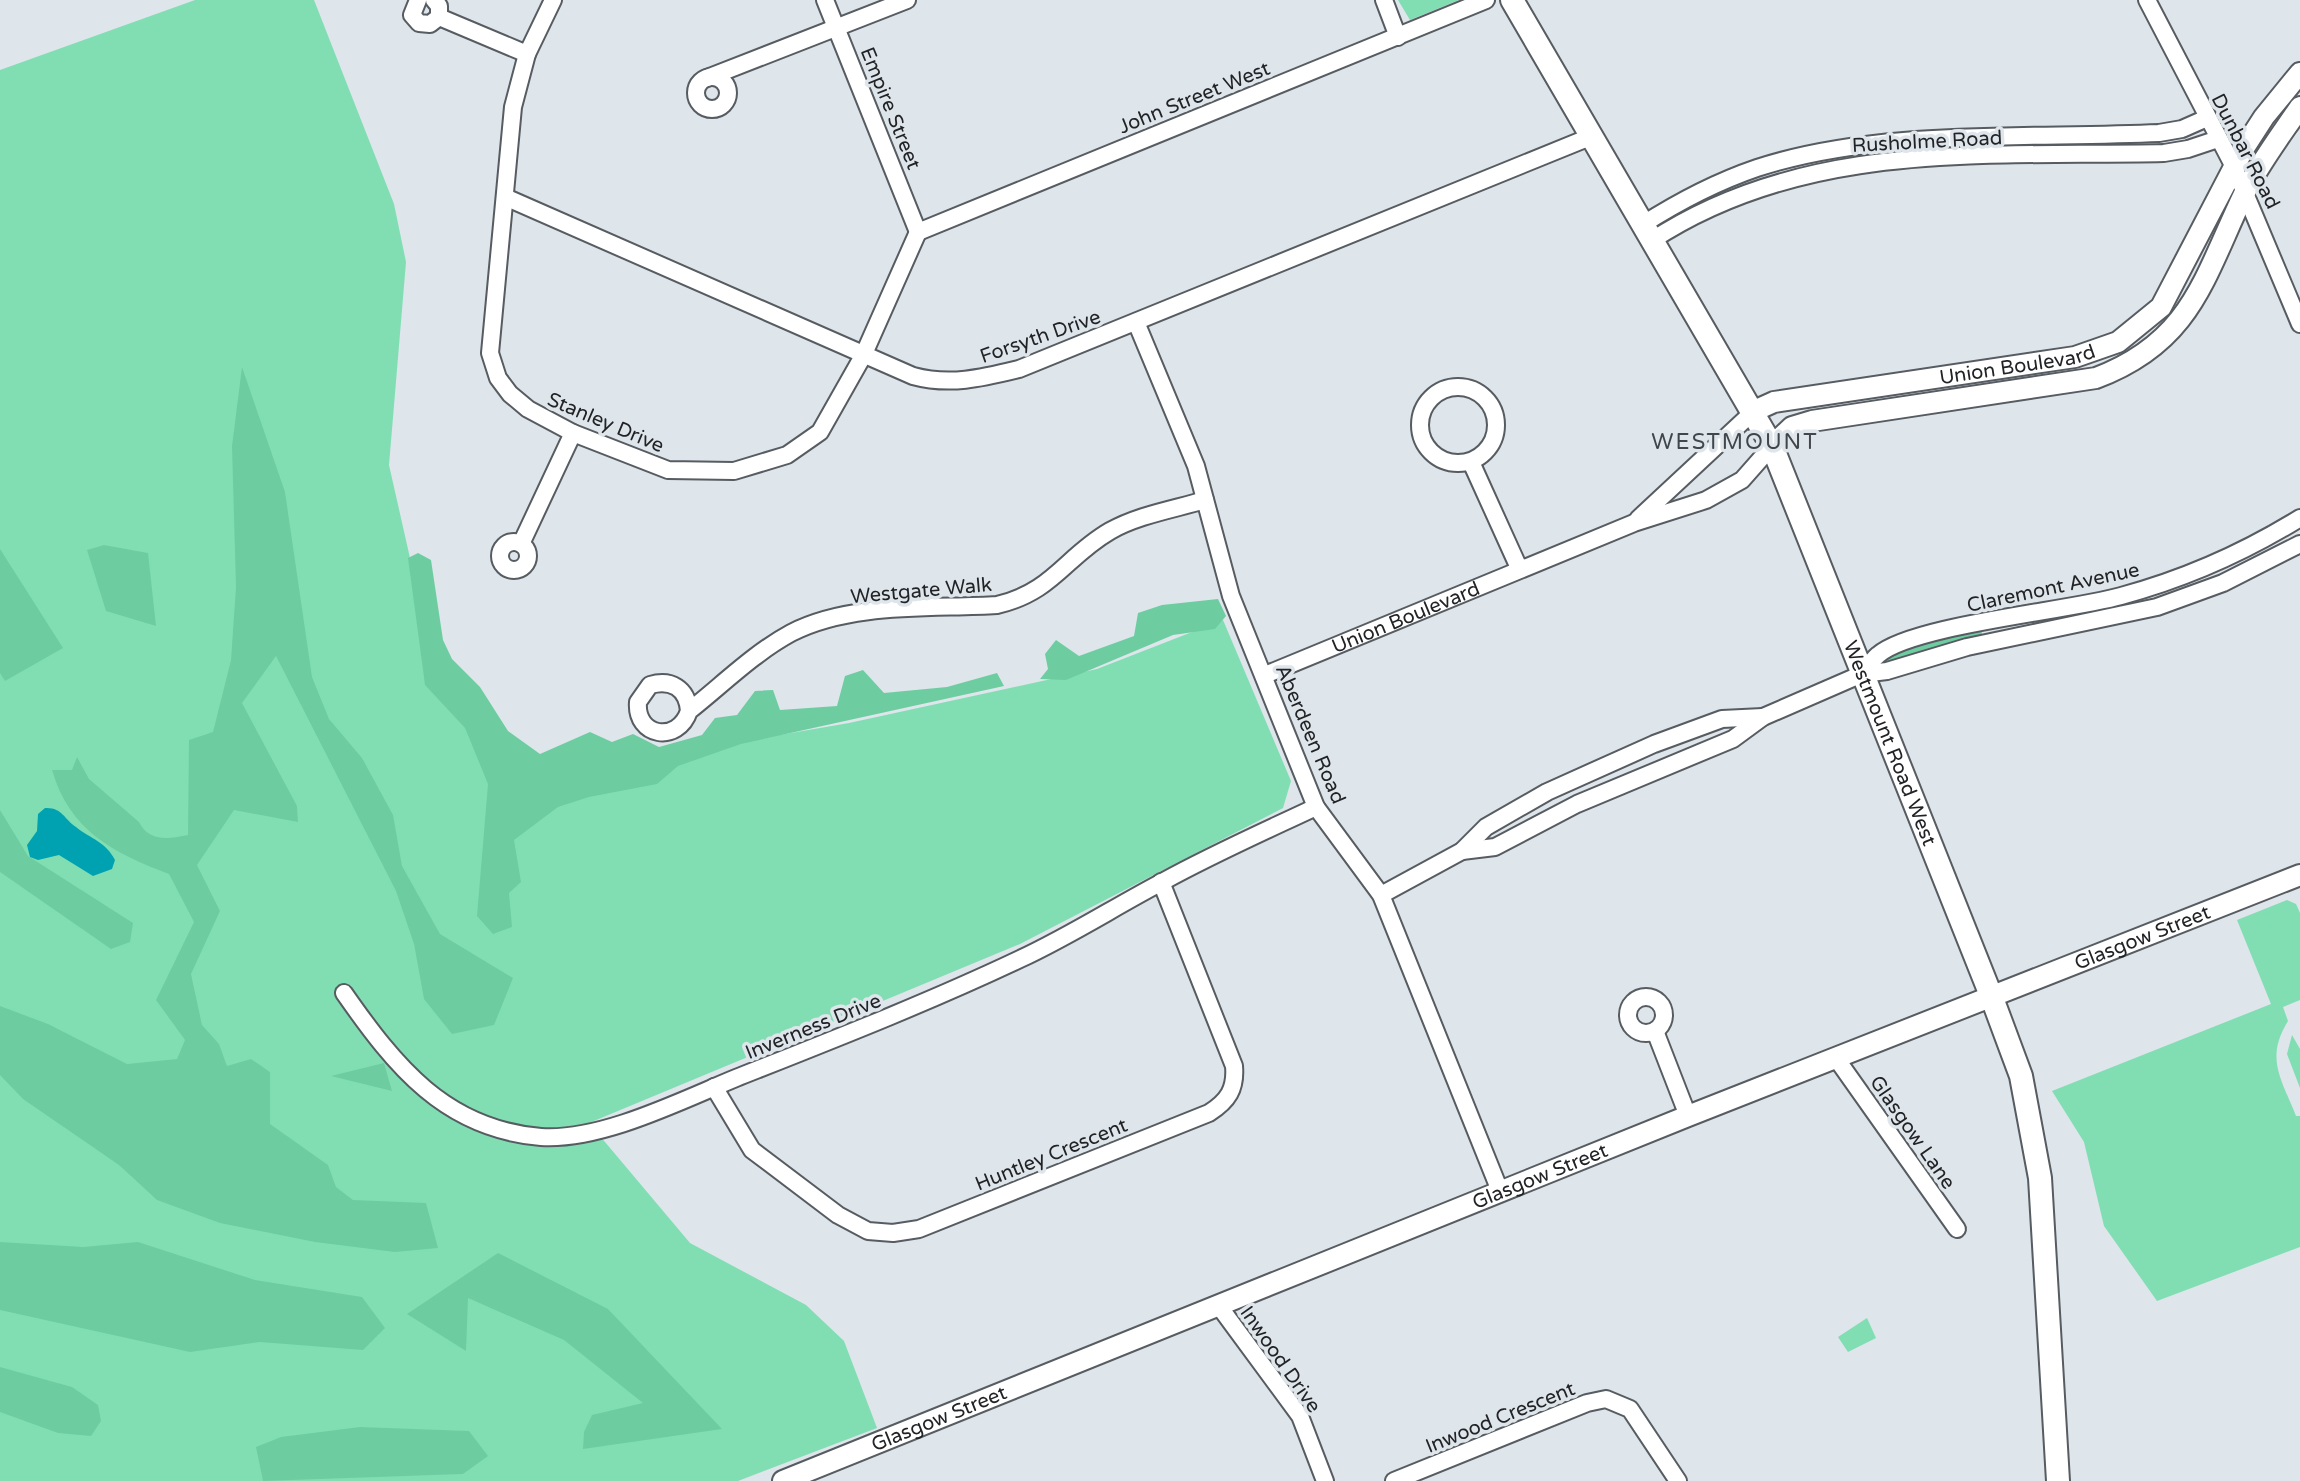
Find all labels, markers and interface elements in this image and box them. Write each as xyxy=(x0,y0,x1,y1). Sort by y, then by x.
street label: Empire Street xyxy=(855,44,926,173)
street label: John Street West xyxy=(1115,56,1274,139)
street label: Dunbar Road xyxy=(2206,90,2284,213)
street label: Rusholme Road xyxy=(1851,126,2003,158)
street label: Forsyth Drive xyxy=(977,305,1104,369)
street label: Union Boulevard xyxy=(1938,340,2099,390)
street label: Stanley Drive xyxy=(544,388,668,458)
district label: WESTMOUNT xyxy=(1651,429,1819,455)
street label: Claremont Avenue xyxy=(1965,558,2142,618)
street label: Westgate Walk xyxy=(849,573,993,609)
street label: Union Boulevard xyxy=(1328,577,1483,659)
street label: Westmount Road West xyxy=(1838,637,1941,850)
street label: Aberdeen Road xyxy=(1270,661,1350,808)
street label: Glasgow Street xyxy=(2071,900,2214,976)
street label: Inverness Drive xyxy=(742,989,885,1065)
street label: Glasgow Lane xyxy=(1864,1071,1960,1194)
street label: Huntley Crescent xyxy=(972,1113,1131,1196)
street label: Glasgow Street xyxy=(1469,1139,1612,1215)
street label: Inwood Drive xyxy=(1235,1302,1326,1417)
street label: Inwood Crescent xyxy=(1422,1377,1579,1459)
street label: Glasgow Street xyxy=(868,1381,1011,1457)

